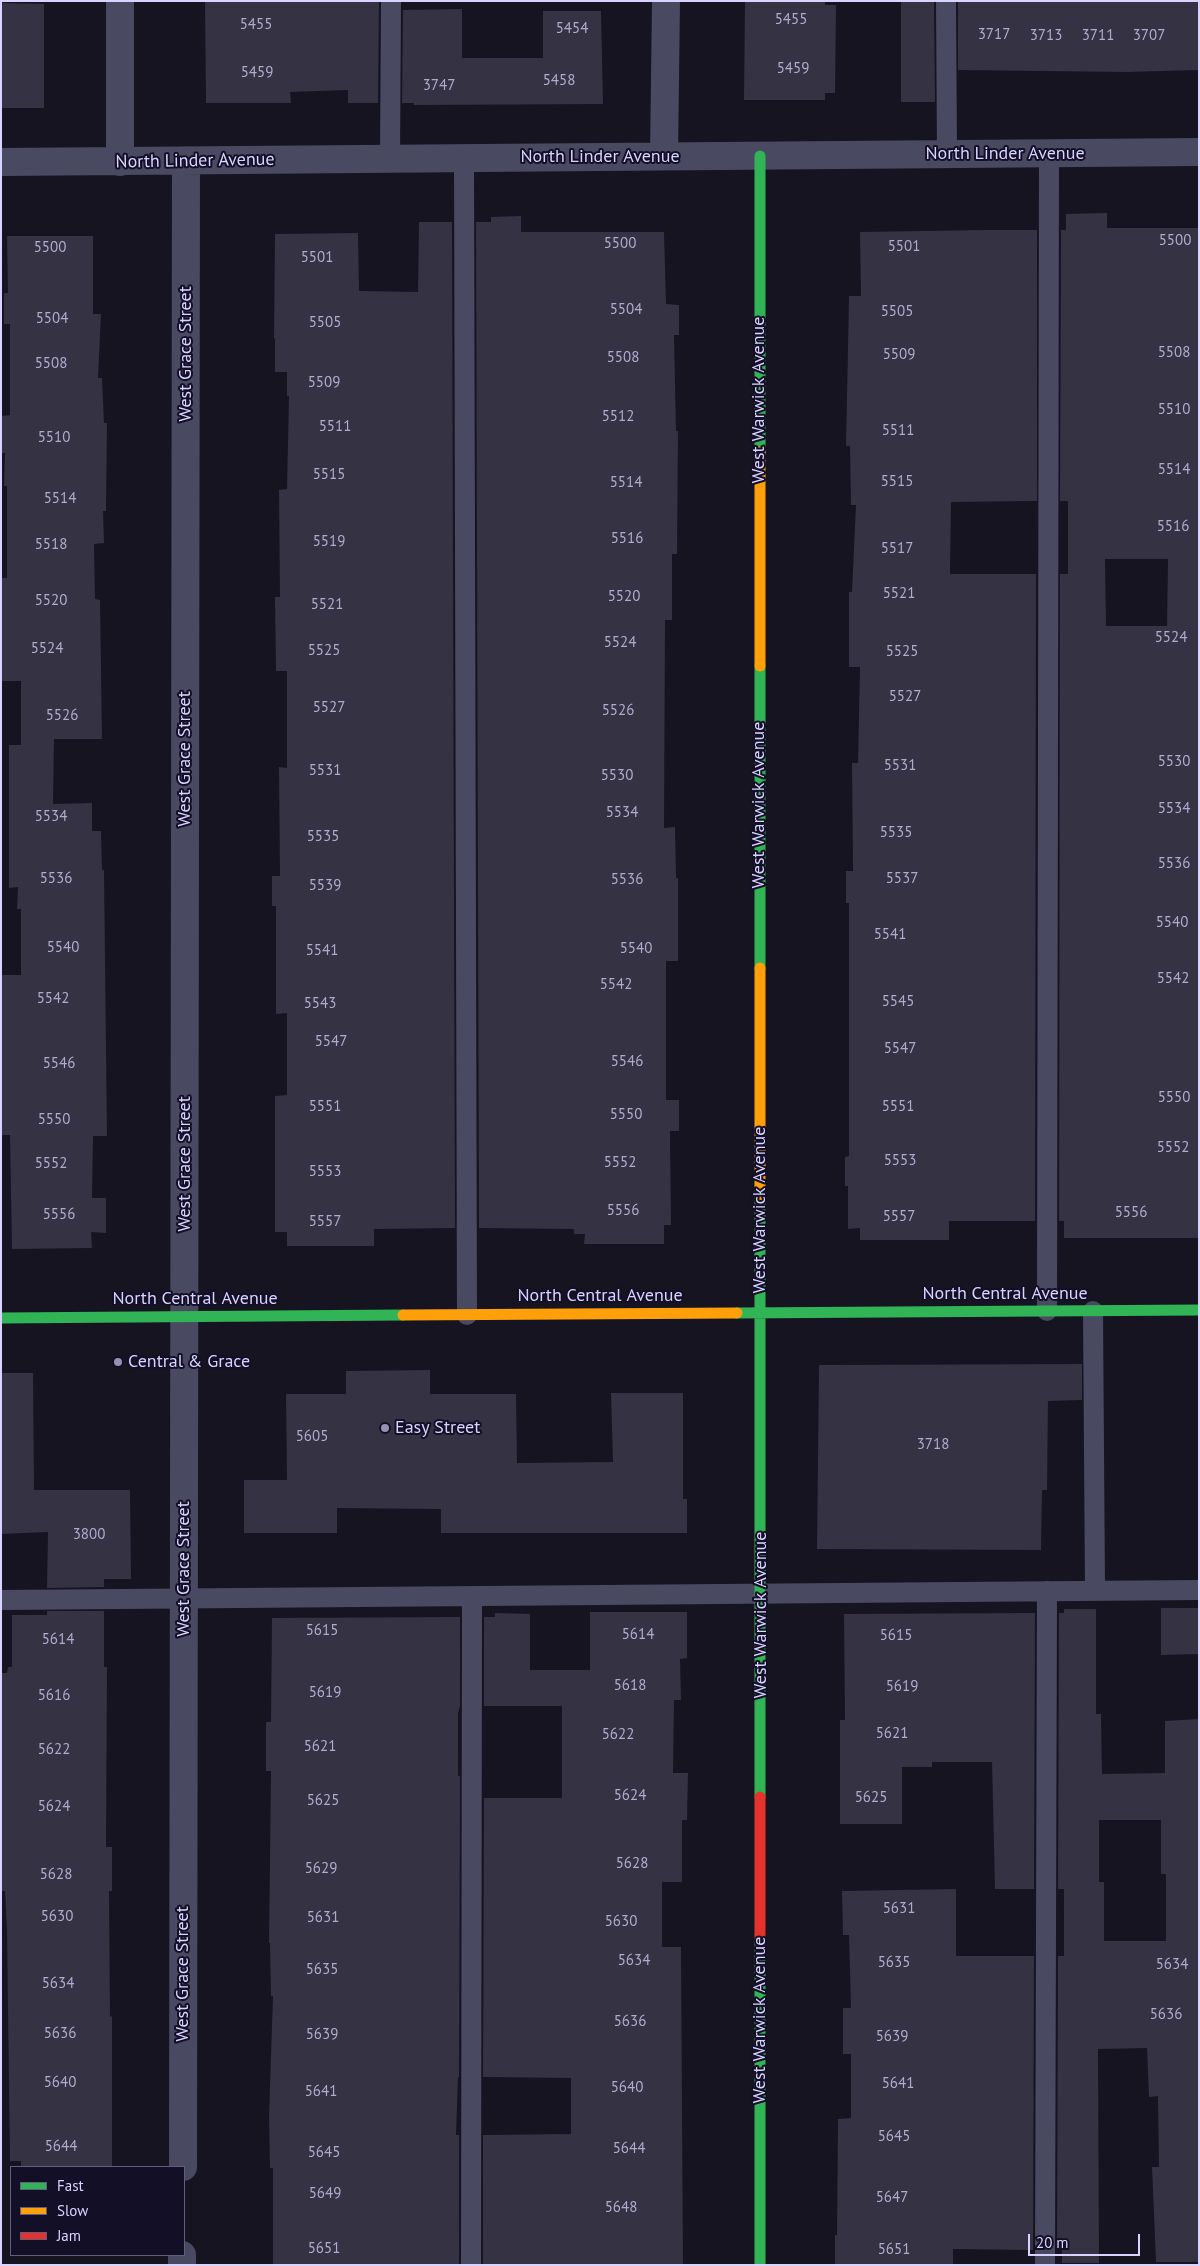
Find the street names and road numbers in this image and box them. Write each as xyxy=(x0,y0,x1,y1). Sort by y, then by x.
street label: North Linder Avenue xyxy=(925,143,1085,165)
street label: North Linder Avenue xyxy=(520,146,680,168)
street label: North Linder Avenue xyxy=(115,149,275,173)
street label: West Grace Street xyxy=(175,286,197,422)
street label: West Warwick Avenue xyxy=(748,317,770,483)
street label: West Grace Street xyxy=(174,691,196,827)
street label: West Warwick Avenue xyxy=(748,722,770,888)
street label: West Grace Street xyxy=(174,1096,196,1232)
street label: West Warwick Avenue xyxy=(749,1127,771,1293)
street label: North Central Avenue xyxy=(922,1283,1088,1305)
street label: North Central Avenue xyxy=(517,1285,683,1307)
street label: North Central Avenue xyxy=(112,1288,278,1310)
street label: West Grace Street xyxy=(173,1501,195,1637)
street label: West Warwick Avenue xyxy=(750,1532,772,1698)
street label: West Grace Street xyxy=(172,1906,194,2042)
street label: West Warwick Avenue xyxy=(749,1937,771,2103)

